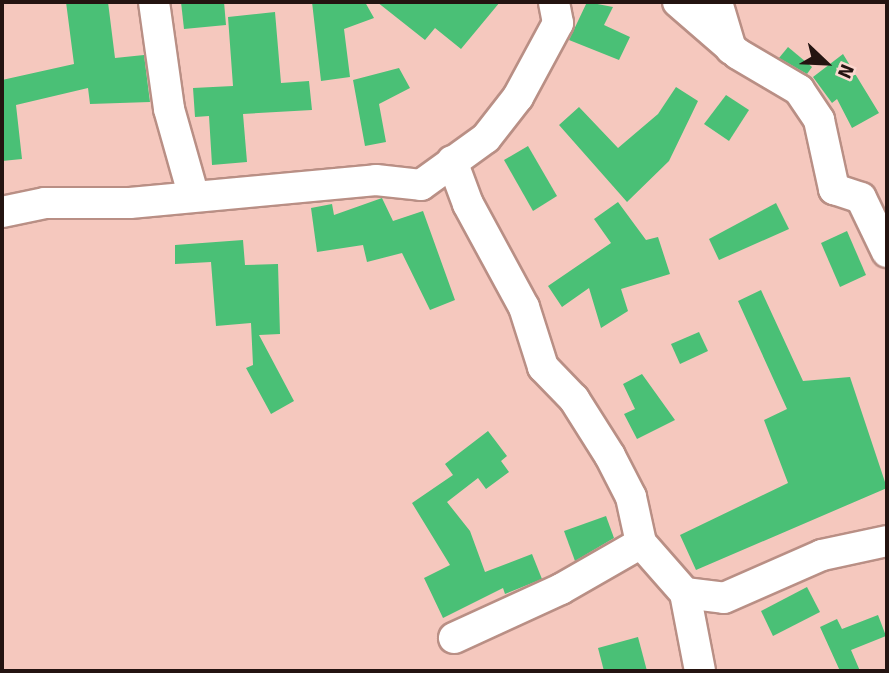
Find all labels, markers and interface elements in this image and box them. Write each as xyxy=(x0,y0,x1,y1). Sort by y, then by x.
north arrow xyxy=(791,28,861,98)
text: N xyxy=(832,60,859,82)

